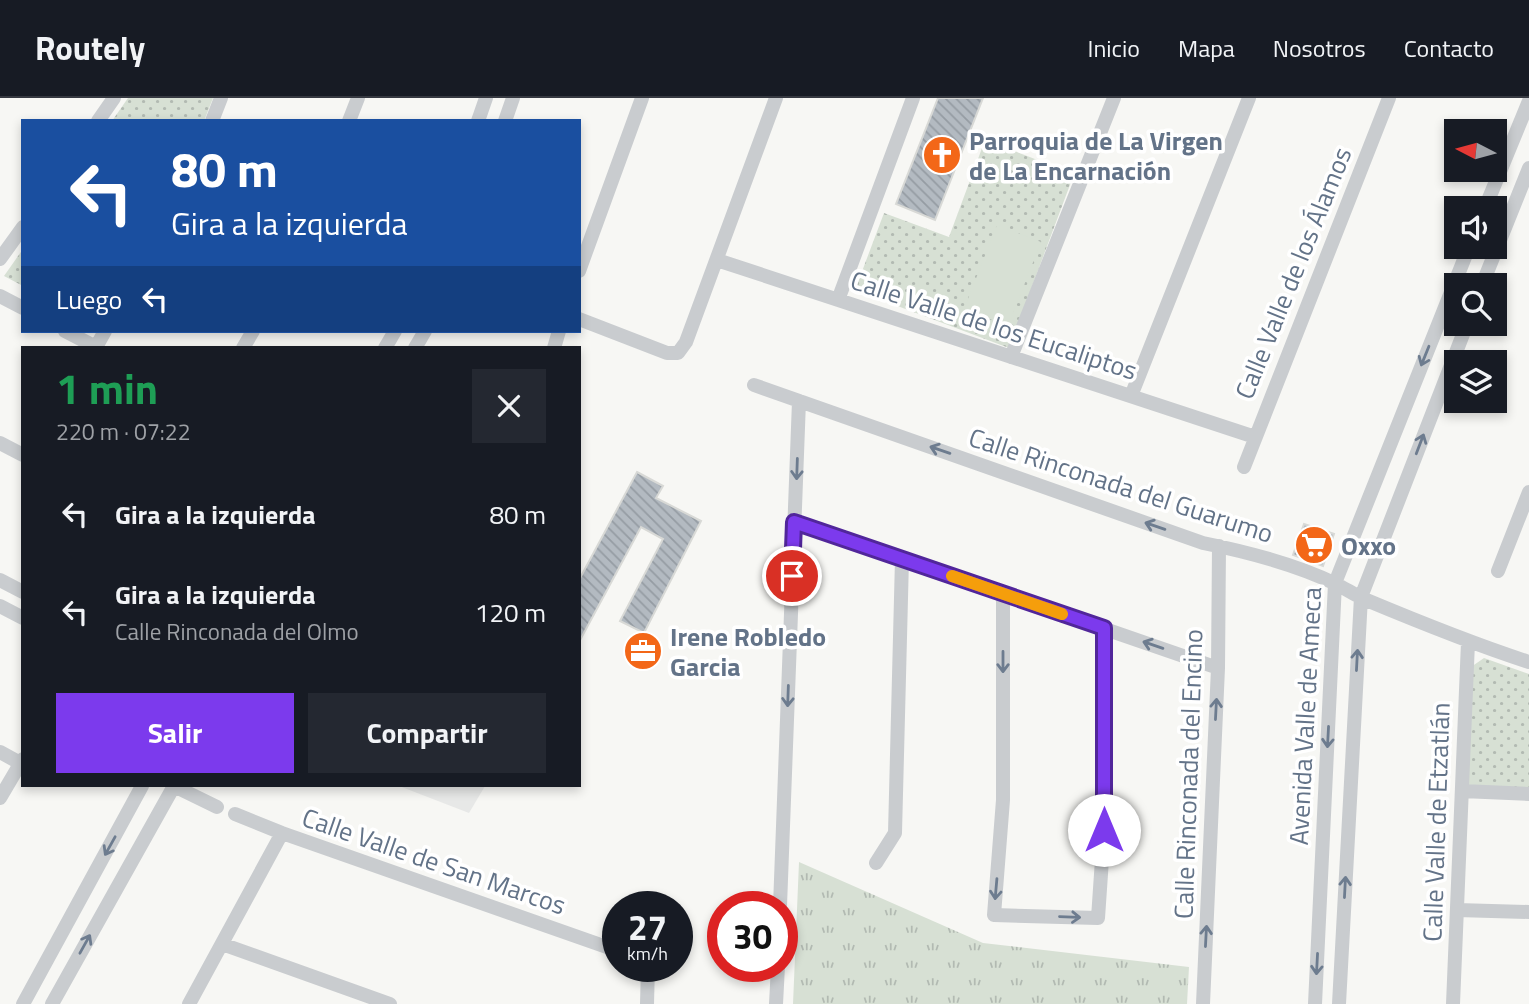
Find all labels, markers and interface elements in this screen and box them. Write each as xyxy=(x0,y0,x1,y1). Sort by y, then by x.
text: Routely xyxy=(35,23,145,73)
text: Inicio xyxy=(1088,30,1140,66)
text: Mapa xyxy=(1178,30,1235,66)
text: Nosotros xyxy=(1273,30,1366,66)
text: Contacto xyxy=(1404,30,1494,66)
north arrow xyxy=(1444,119,1507,182)
map controls xyxy=(1444,119,1507,413)
place label: Parroquia de La Virgen de La Encarnación xyxy=(969,121,1223,190)
text: 80 m xyxy=(171,131,278,206)
church icon: Parroquia de La Virgen de La Encarnación xyxy=(921,134,963,176)
street label: Calle Valle de los Álamos xyxy=(1225,141,1361,405)
icon: left xyxy=(56,147,147,238)
button: sound xyxy=(1444,196,1507,259)
text: Gira a la izquierda xyxy=(171,199,407,247)
street label: Calle Valle de los Eucaliptos xyxy=(846,260,1142,390)
button: search xyxy=(1444,273,1507,336)
text: Luego xyxy=(56,280,122,319)
icon: left xyxy=(136,280,174,318)
one-way arrow xyxy=(1418,344,1431,366)
button: layers xyxy=(1444,350,1507,413)
text: 1 min xyxy=(56,356,158,420)
button: close xyxy=(472,369,546,443)
text: 220 m · 07:22 xyxy=(56,414,191,449)
street label: Calle Rinconada del Guarumo xyxy=(964,417,1278,553)
one-way arrow xyxy=(1415,433,1428,455)
one-way arrow xyxy=(929,443,951,455)
one-way arrow xyxy=(790,457,803,480)
icon: left xyxy=(56,495,94,533)
text: Gira a la izquierda xyxy=(115,495,316,534)
text: 80 m xyxy=(489,495,546,534)
one-way arrow xyxy=(1144,518,1166,531)
supermarket icon: Oxxo xyxy=(1293,524,1335,566)
place label: Oxxo xyxy=(1341,526,1396,565)
pin xyxy=(762,546,822,606)
icon: arrive xyxy=(773,557,811,595)
text: Gira a la izquierda xyxy=(115,575,316,614)
street label: Avenida Valle de Ameca xyxy=(1279,586,1331,846)
icon: left xyxy=(56,593,94,631)
text: 120 m xyxy=(475,593,546,632)
text: Calle Rinconada del Olmo xyxy=(115,614,359,649)
place label: Irene Robledo Garcia xyxy=(670,617,826,686)
street label: Calle Rinconada del Encino xyxy=(1163,629,1213,919)
office icon: Irene Robledo Garcia xyxy=(622,630,664,672)
one-way arrow xyxy=(1143,638,1165,650)
one-way arrow xyxy=(1351,648,1364,671)
one-way arrow xyxy=(996,650,1010,673)
one-way arrow xyxy=(781,684,794,707)
button: Salir xyxy=(56,693,294,773)
button: Compartir xyxy=(308,693,546,773)
one-way arrow xyxy=(1210,697,1223,720)
street label: Calle Valle de Etzatlán xyxy=(1412,702,1460,942)
one-way arrow xyxy=(1321,725,1334,748)
position arrow xyxy=(1067,793,1141,867)
street label: Calle Valle de San Marcos xyxy=(297,798,571,924)
one-way arrow xyxy=(102,835,116,855)
one-way arrow xyxy=(1339,876,1352,899)
one-way arrow xyxy=(989,877,1002,900)
speed limit sign: 30 xyxy=(707,891,798,982)
text: 27 xyxy=(628,900,667,954)
one-way arrow xyxy=(1059,911,1082,924)
one-way arrow xyxy=(1200,925,1213,948)
one-way arrow xyxy=(78,935,92,955)
text: km/h xyxy=(627,940,668,967)
one-way arrow xyxy=(1310,953,1323,975)

